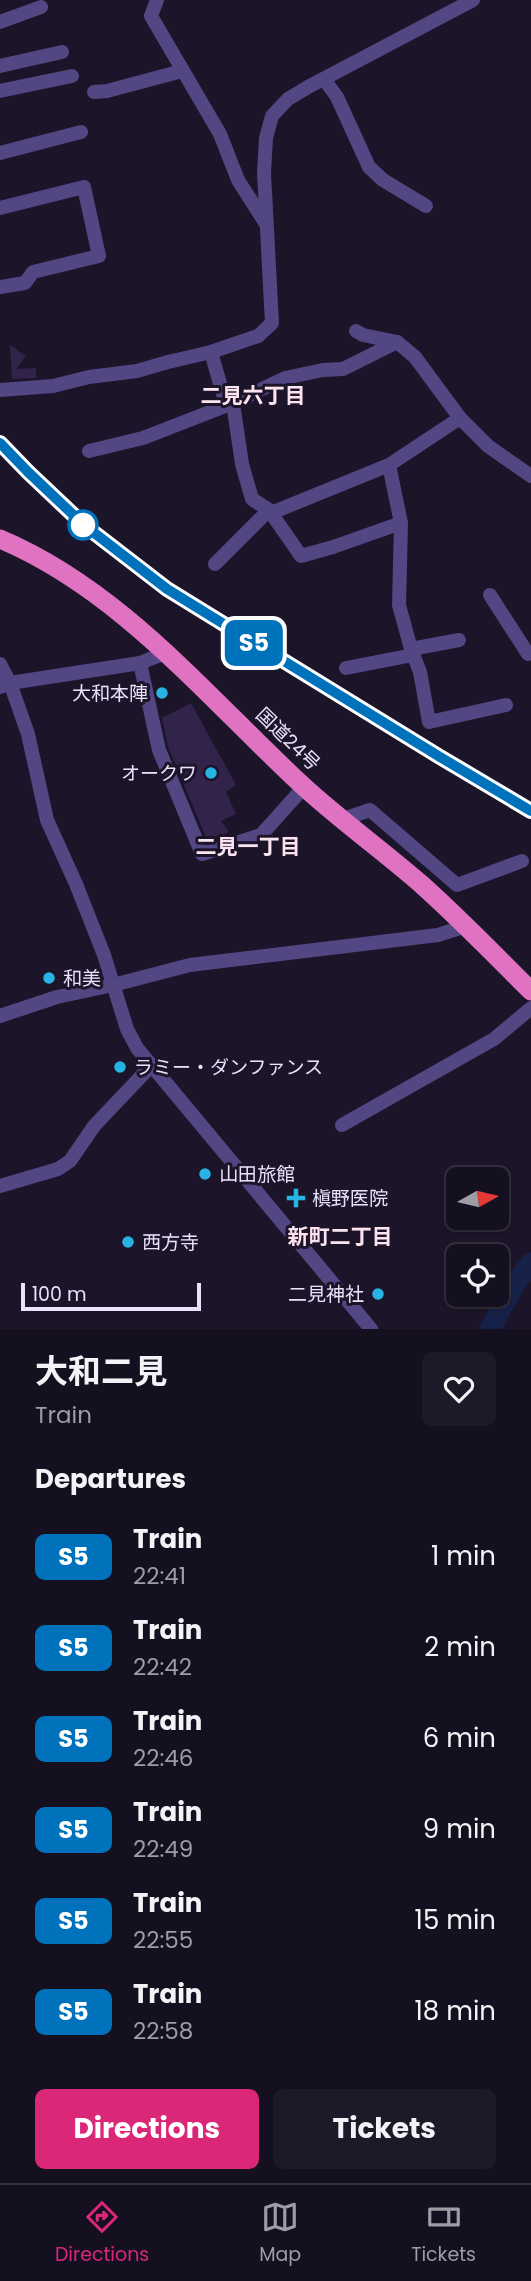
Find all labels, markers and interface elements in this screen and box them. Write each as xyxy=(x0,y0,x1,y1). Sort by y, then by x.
district label: 二見六丁目 xyxy=(201,381,306,410)
unlabelled marker xyxy=(68,510,98,540)
line badge: S5 xyxy=(222,620,286,666)
text: S5 xyxy=(239,626,269,659)
place label: 大和本陣 xyxy=(72,680,148,707)
marker: 大和本陣 xyxy=(154,685,170,701)
street label: 国道24号 xyxy=(250,702,326,776)
place label: オークワ xyxy=(121,760,197,787)
marker: オークワ xyxy=(203,765,219,781)
district label: 二見一丁目 xyxy=(196,832,301,861)
place label: 和美 xyxy=(63,965,101,992)
marker: 和美 xyxy=(41,970,57,986)
place label: ラミー・ダンファンス xyxy=(134,1054,323,1081)
marker: ラミー・ダンファンス xyxy=(112,1059,128,1075)
place label: 山田旅館 xyxy=(219,1161,295,1188)
marker: 山田旅館 xyxy=(197,1166,213,1182)
north arrow xyxy=(446,1167,509,1230)
map controls xyxy=(446,1167,509,1307)
place label: 槇野医院 xyxy=(312,1185,388,1212)
marker: 槇野医院 xyxy=(286,1188,306,1208)
district label: 新町二丁目 xyxy=(288,1222,393,1251)
place label: 西方寺 xyxy=(142,1229,199,1256)
marker: 西方寺 xyxy=(120,1234,136,1250)
button: locate xyxy=(446,1244,509,1307)
scale bar xyxy=(21,1280,201,1312)
text: 100 m xyxy=(32,1281,87,1308)
place label: 二見神社 xyxy=(288,1281,364,1308)
marker: 二見神社 xyxy=(370,1286,386,1302)
text: 大和二見 xyxy=(35,1348,167,1395)
button: heart xyxy=(422,1352,496,1426)
text: Train xyxy=(35,1399,92,1431)
text: Departures xyxy=(35,1461,186,1497)
text: Train xyxy=(133,1521,202,1557)
text: 1 min xyxy=(431,1538,496,1574)
text: S5 xyxy=(58,1540,89,1573)
text: 22:41 xyxy=(133,1560,186,1592)
text: Train xyxy=(133,1612,202,1648)
text: 2 min xyxy=(424,1629,496,1665)
text: S5 xyxy=(58,1631,89,1664)
text: 22:42 xyxy=(133,1651,192,1683)
text: Train xyxy=(133,1703,202,1739)
text: 6 min xyxy=(423,1720,496,1756)
text: S5 xyxy=(58,1722,89,1755)
text: 22:46 xyxy=(133,1742,193,1774)
text: Train xyxy=(133,1794,202,1830)
text: 9 min xyxy=(423,1811,496,1847)
text: S5 xyxy=(58,1813,89,1846)
text: 22:49 xyxy=(133,1833,193,1865)
text: Train xyxy=(133,1885,202,1921)
text: 15 min xyxy=(415,1902,496,1938)
text: S5 xyxy=(58,1904,89,1937)
text: 22:55 xyxy=(133,1924,193,1956)
text: Train xyxy=(133,1976,202,2012)
text: 18 min xyxy=(415,1993,496,2029)
text: S5 xyxy=(58,1995,89,2028)
text: 22:58 xyxy=(133,2015,193,2047)
button: Directions xyxy=(35,2089,259,2169)
button: Tickets xyxy=(273,2089,496,2169)
tab: Directions xyxy=(55,2198,149,2269)
tab: Map xyxy=(259,2198,301,2269)
tab: Tickets xyxy=(411,2198,476,2269)

